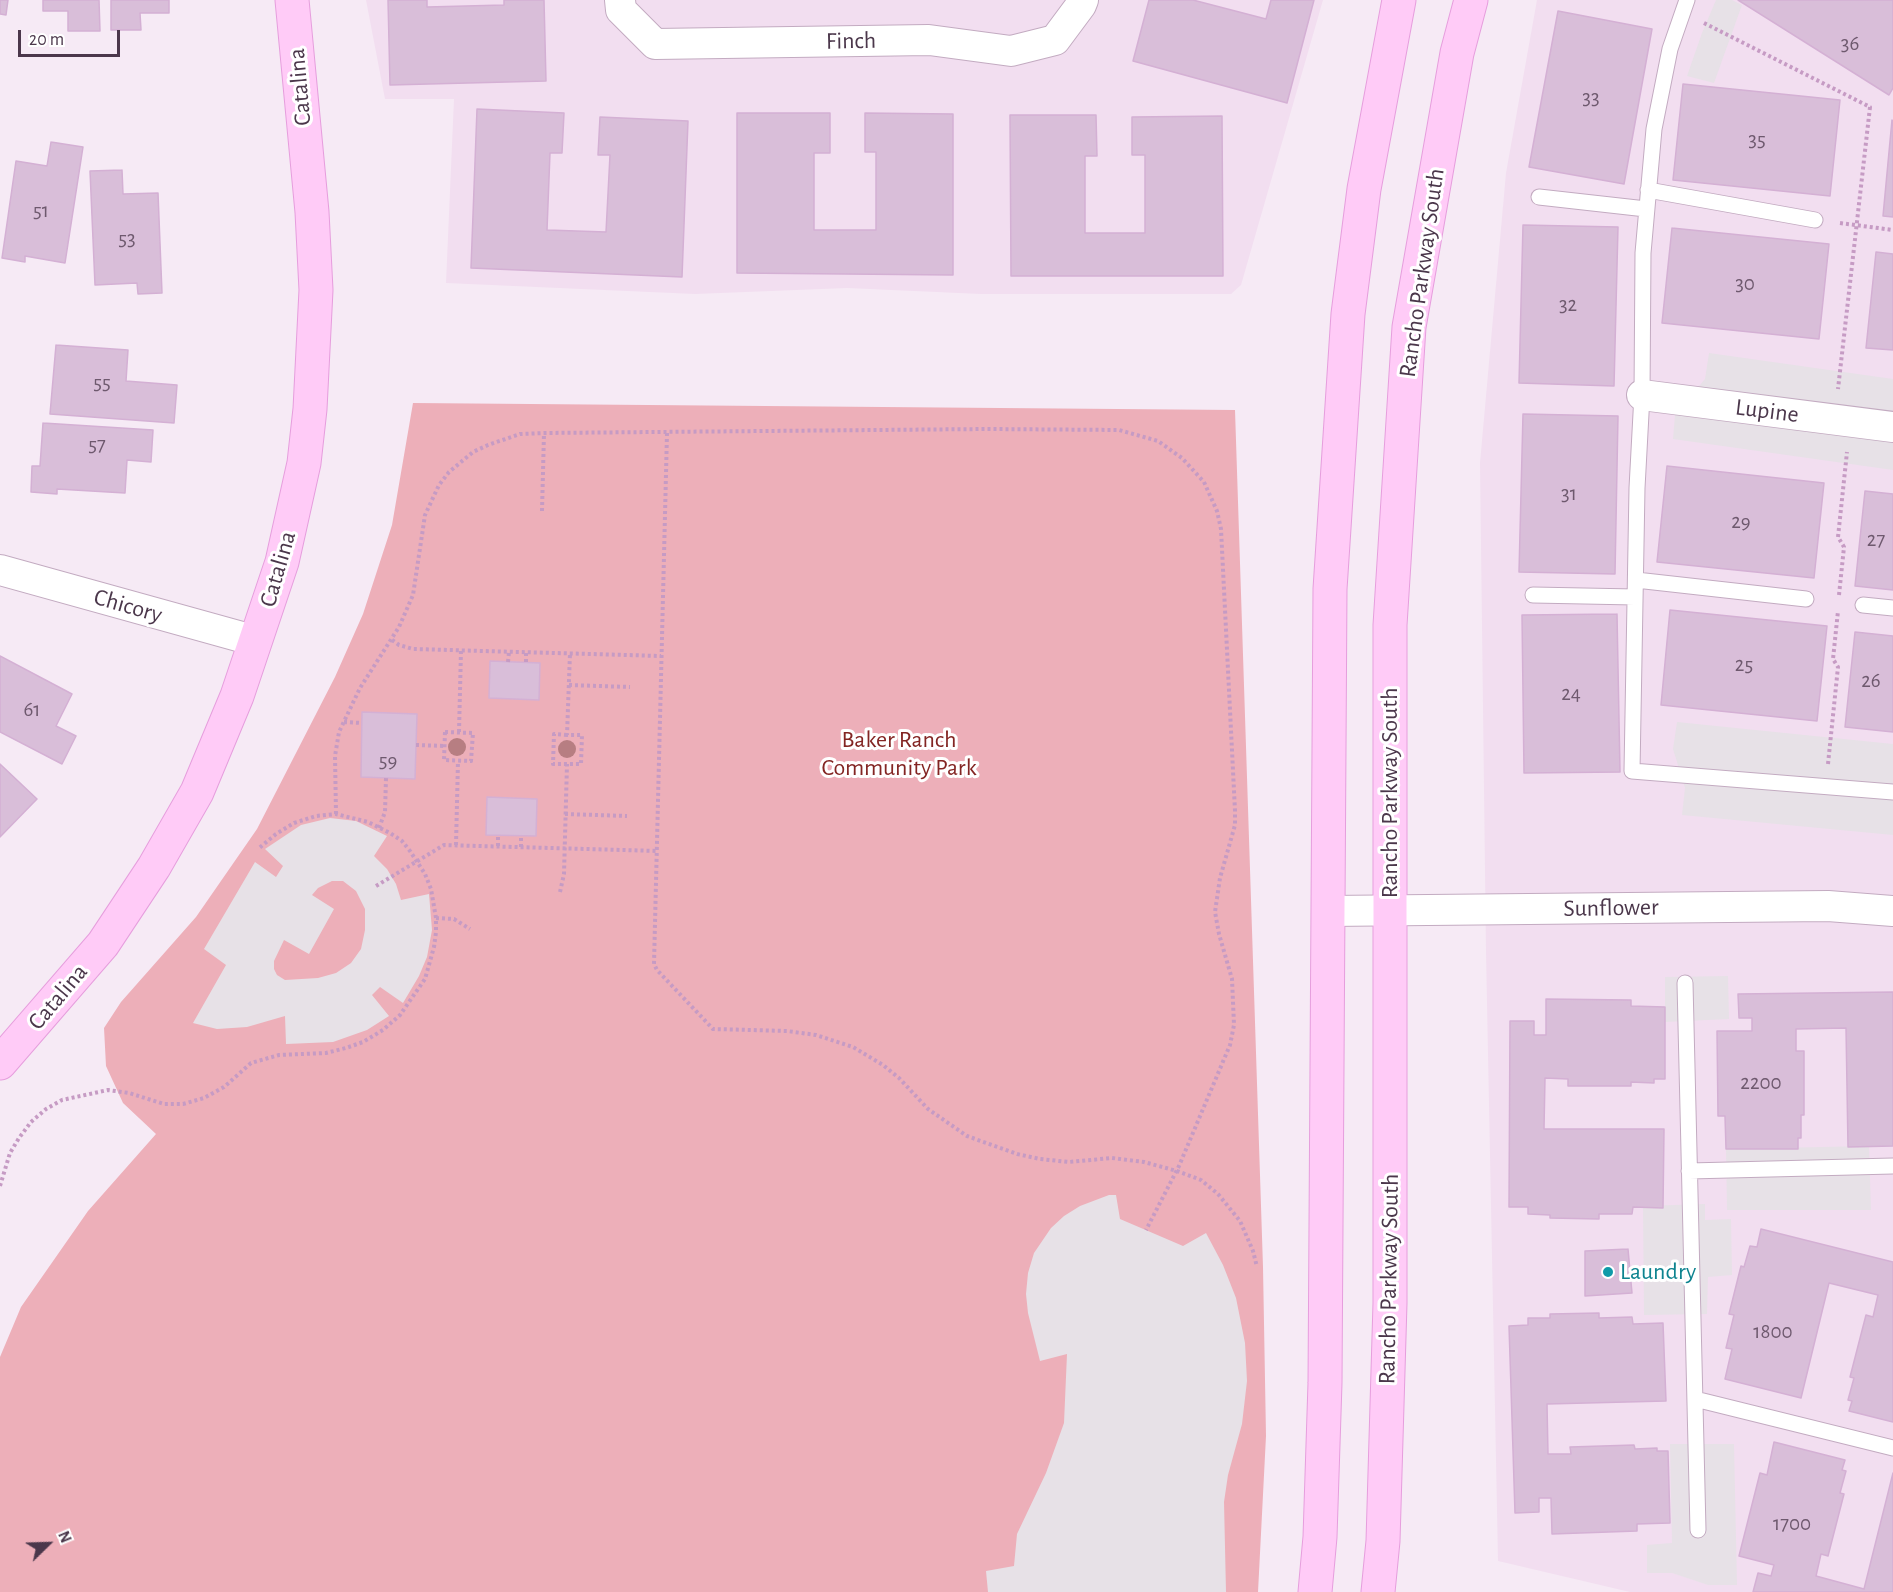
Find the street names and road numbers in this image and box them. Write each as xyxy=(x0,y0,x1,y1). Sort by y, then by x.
street label: Finch xyxy=(826,26,876,56)
street label: Catalina xyxy=(282,47,318,127)
street label: Rancho Parkway South xyxy=(1393,167,1451,379)
street label: Lupine xyxy=(1734,393,1800,429)
street label: Catalina xyxy=(253,528,303,610)
street label: Chicory xyxy=(90,583,166,629)
street label: Rancho Parkway South xyxy=(1376,688,1404,898)
street label: Sunflower xyxy=(1563,893,1659,923)
street label: Catalina xyxy=(22,958,94,1036)
street label: Rancho Parkway South xyxy=(1373,1173,1405,1385)

